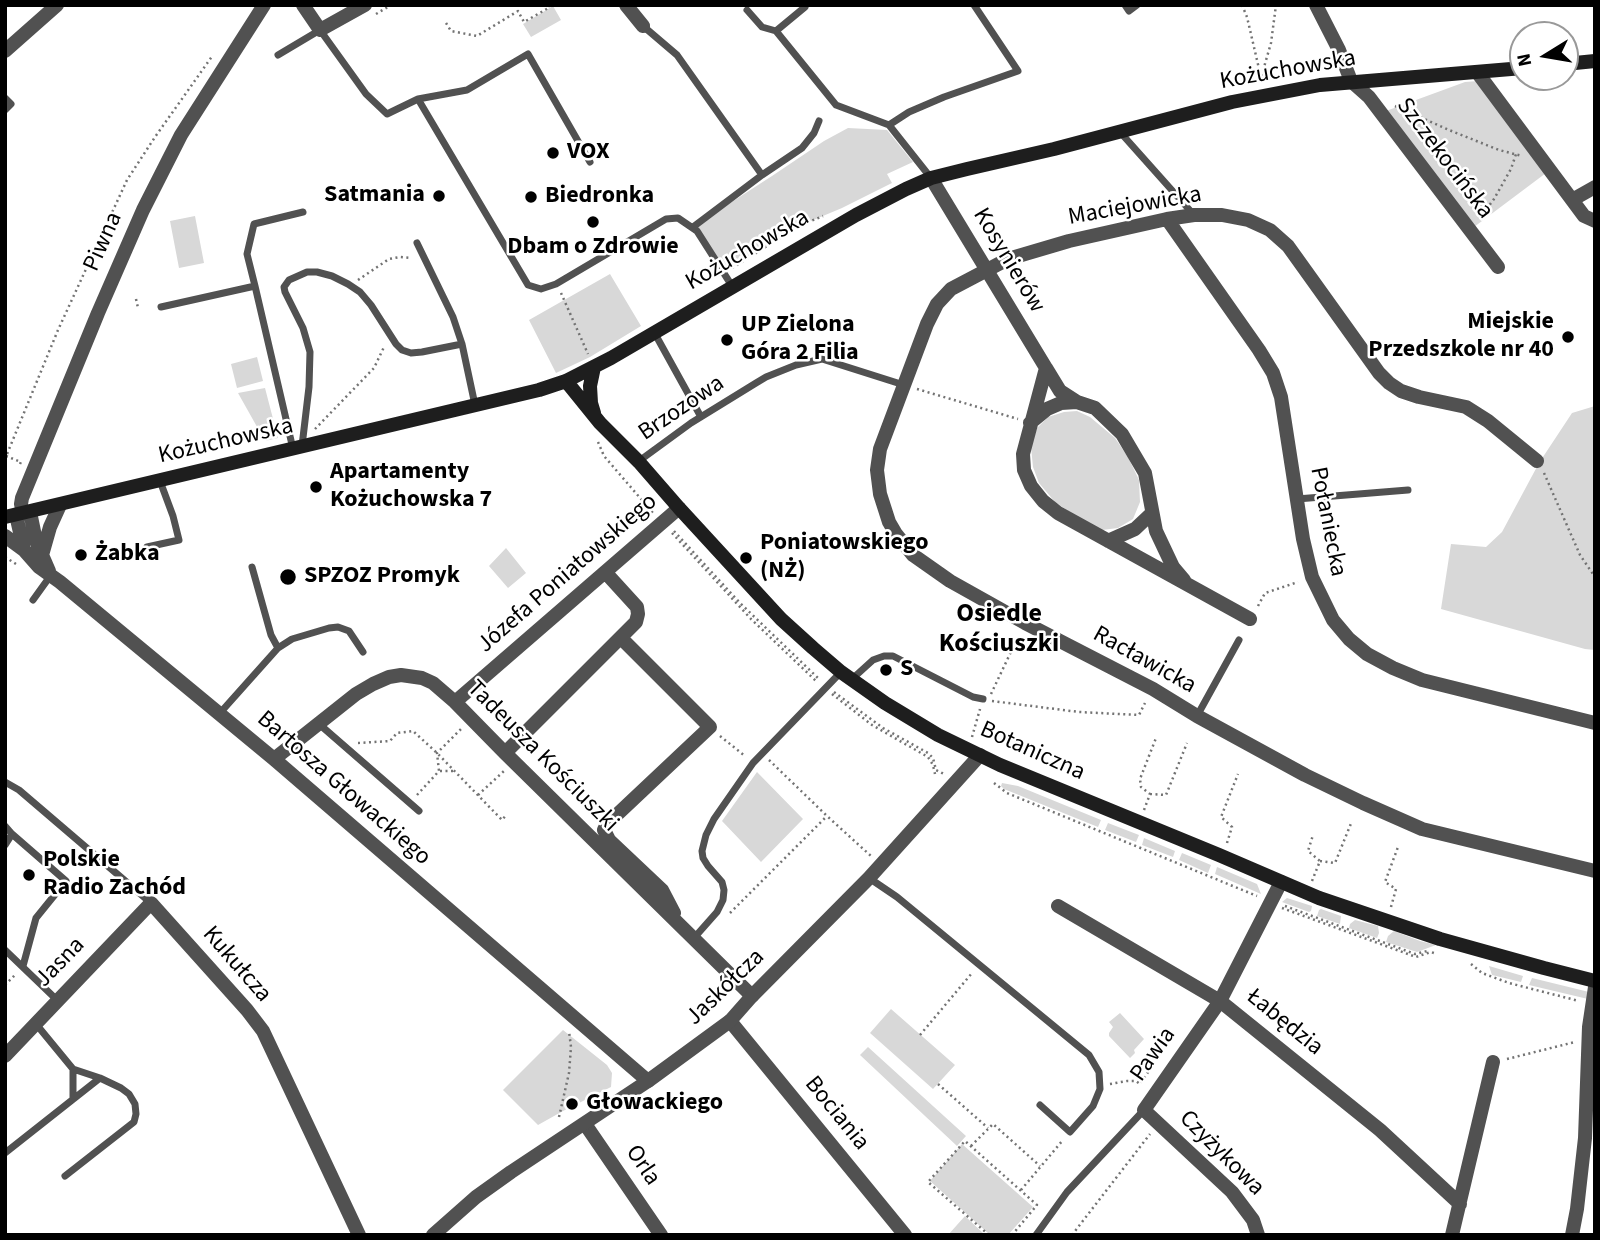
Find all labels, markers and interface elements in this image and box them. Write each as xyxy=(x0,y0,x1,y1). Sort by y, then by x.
north arrow xyxy=(1509,21,1579,91)
street label: Kożuchowska xyxy=(1218,45,1358,97)
text: N xyxy=(1510,51,1539,69)
street label: Szczekocińska xyxy=(1389,93,1499,225)
place label: VOX xyxy=(567,139,609,167)
marker: VOX xyxy=(545,145,561,161)
street label: Maciejowicka xyxy=(1066,181,1204,233)
place label: Satmania xyxy=(324,182,425,210)
place label: Biedronka xyxy=(545,183,654,211)
marker: Satmania xyxy=(431,188,447,204)
marker: Biedronka xyxy=(523,189,539,205)
street label: Kosynierów xyxy=(965,203,1051,319)
street label: Kożuchowska xyxy=(681,204,815,298)
street label: Piwna xyxy=(78,208,130,276)
marker: Dbam o Zdrowie xyxy=(585,214,601,230)
place label: Dbam o Zdrowie xyxy=(507,234,679,262)
place label: Miejskie Przedszkole nr 40 xyxy=(1368,309,1554,365)
place label: UP Zielona Góra 2 Filia xyxy=(741,312,859,368)
marker: Miejskie Przedszkole nr 40 xyxy=(1560,329,1576,345)
marker: UP Zielona Góra 2 Filia xyxy=(719,332,735,348)
street label: Brzozowa xyxy=(634,370,730,448)
street label: Kożuchowska xyxy=(156,412,296,472)
place label: Apartamenty Kożuchowska 7 xyxy=(330,459,492,515)
street label: Połaniecka xyxy=(1302,465,1352,579)
marker: Apartamenty Kożuchowska 7 xyxy=(308,479,324,495)
street label: Józefa Poniatowskiego xyxy=(472,488,664,660)
place label: Poniatowskiego (NŻ) xyxy=(760,530,928,586)
place label: Żabka xyxy=(95,541,160,569)
marker: Żabka xyxy=(73,547,89,563)
marker: Poniatowskiego (NŻ) xyxy=(738,550,754,566)
place label: SPZOZ Promyk xyxy=(304,563,460,591)
marker: SPZOZ Promyk xyxy=(278,567,298,587)
district label: Osiedle Kościuszki xyxy=(939,599,1059,660)
street label: Racławicka xyxy=(1087,621,1201,701)
place label: S xyxy=(900,656,913,684)
marker: S xyxy=(878,662,894,678)
street label: Tadeusza Kościuszki xyxy=(460,675,624,839)
street label: Bartosza Głowackiego xyxy=(250,706,436,872)
street label: Botaniczna xyxy=(975,716,1089,788)
place label: Polskie Radio Zachód xyxy=(43,847,186,903)
marker: Polskie Radio Zachód xyxy=(21,867,37,883)
street label: Kukułcza xyxy=(195,921,277,1009)
street label: Jasna xyxy=(30,932,92,994)
street label: Jaskółcza xyxy=(681,944,771,1032)
street label: Łabędzia xyxy=(1240,983,1328,1063)
street label: Pawia xyxy=(1125,1022,1183,1088)
street label: Bociania xyxy=(797,1071,875,1157)
place label: Głowackiego xyxy=(586,1090,723,1118)
marker: Głowackiego xyxy=(564,1096,580,1112)
street label: Czyżykowa xyxy=(1172,1105,1270,1203)
street label: Orla xyxy=(618,1140,666,1192)

